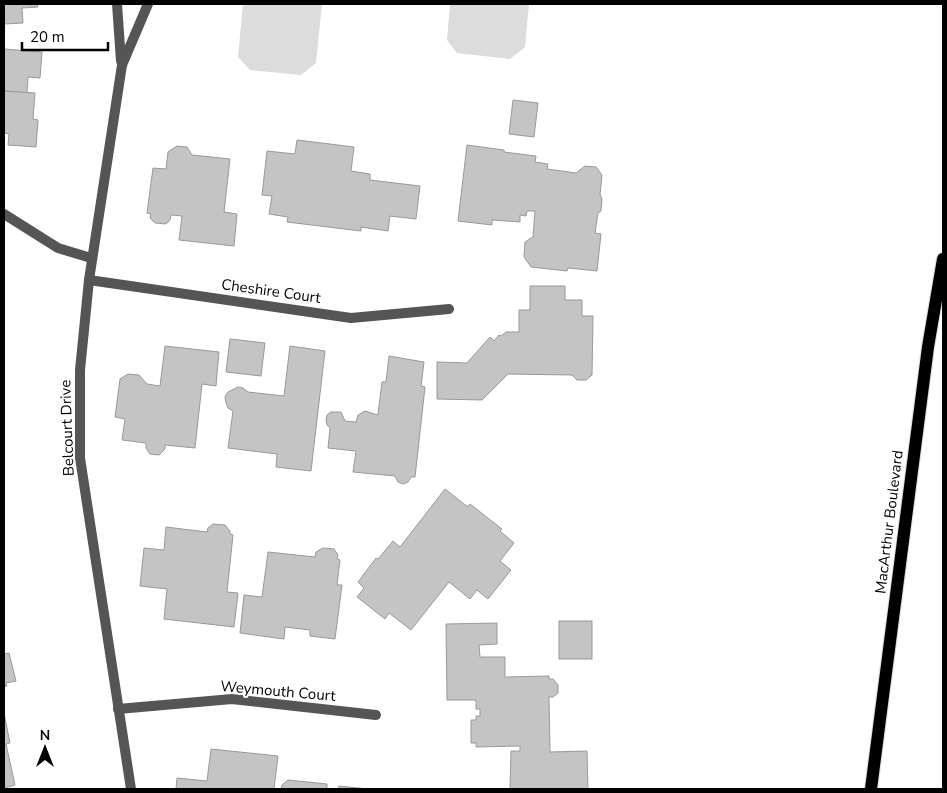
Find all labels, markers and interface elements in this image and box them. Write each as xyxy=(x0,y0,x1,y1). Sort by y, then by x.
scale bar xyxy=(22,20,109,52)
text: 20 m xyxy=(30,27,65,47)
street label: Cheshire Court xyxy=(220,274,323,308)
street label: Belcourt Drive xyxy=(55,379,79,477)
street label: MacArthur Boulevard xyxy=(870,449,908,595)
street label: Weymouth Court xyxy=(219,676,337,706)
north arrow xyxy=(20,723,70,773)
text: N xyxy=(40,726,50,745)

